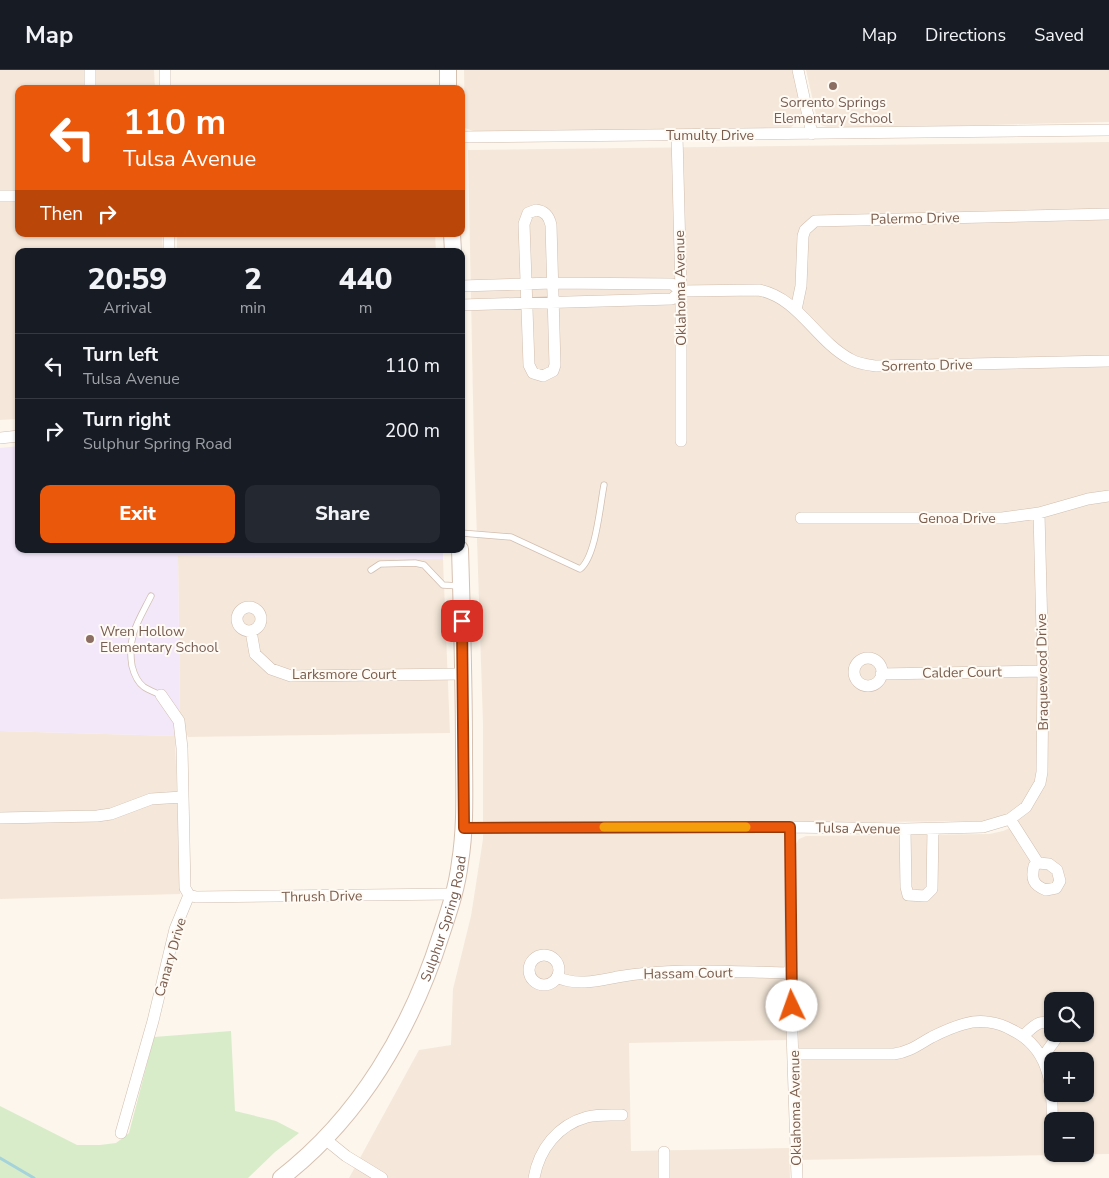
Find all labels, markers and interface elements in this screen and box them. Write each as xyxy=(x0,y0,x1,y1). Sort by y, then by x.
text: Map xyxy=(25,19,73,51)
text: Map xyxy=(862,23,897,47)
text: Directions xyxy=(925,23,1006,47)
text: Saved xyxy=(1034,23,1084,47)
marker: Sorrento Springs Elementary School xyxy=(827,80,839,92)
place label: Sorrento Springs Elementary School xyxy=(774,93,893,128)
text: 110 m xyxy=(123,99,226,146)
icon: left xyxy=(40,105,105,170)
street label: Tumulty Drive xyxy=(666,126,754,145)
text: Tulsa Avenue xyxy=(123,144,256,174)
icon: right xyxy=(93,200,121,228)
text: Then xyxy=(40,201,83,227)
street label: Palermo Drive xyxy=(870,208,960,229)
street label: Oklahoma Avenue xyxy=(670,230,691,346)
text: 20:59 xyxy=(87,259,167,300)
text: 2 xyxy=(244,259,262,300)
text: 440 xyxy=(339,259,393,300)
text: Arrival xyxy=(103,297,151,319)
text: min xyxy=(240,297,266,319)
text: m xyxy=(359,297,372,319)
text: Turn left xyxy=(83,342,158,368)
icon: left xyxy=(40,352,68,380)
text: 110 m xyxy=(385,353,440,379)
street label: Sorrento Drive xyxy=(881,355,973,376)
text: Tulsa Avenue xyxy=(83,368,180,390)
text: Turn right xyxy=(83,407,170,433)
icon: right xyxy=(40,417,68,445)
text: 200 m xyxy=(385,418,440,444)
text: Sulphur Spring Road xyxy=(83,433,232,455)
button: Exit xyxy=(40,485,235,543)
button: Share xyxy=(245,485,440,543)
street label: Genoa Drive xyxy=(918,509,996,528)
pin xyxy=(441,600,483,642)
icon: arrive xyxy=(448,607,476,635)
street label: Braquewood Drive xyxy=(1032,613,1053,731)
place label: Wren Hollow Elementary School xyxy=(100,622,219,657)
marker: Wren Hollow Elementary School xyxy=(84,633,96,645)
street label: Calder Court xyxy=(922,662,1002,683)
street label: Larksmore Court xyxy=(292,665,396,684)
street label: Tulsa Avenue xyxy=(815,818,901,839)
street label: Sulphur Spring Road xyxy=(416,854,471,985)
street label: Thrush Drive xyxy=(281,886,363,907)
street label: Canary Drive xyxy=(150,915,191,999)
street label: Hassam Court xyxy=(643,963,733,984)
position arrow xyxy=(765,979,817,1031)
map controls xyxy=(1044,992,1094,1162)
button: search xyxy=(1044,992,1094,1042)
street label: Oklahoma Avenue xyxy=(785,1050,806,1166)
button: + xyxy=(1044,1052,1094,1102)
button: − xyxy=(1044,1112,1094,1162)

